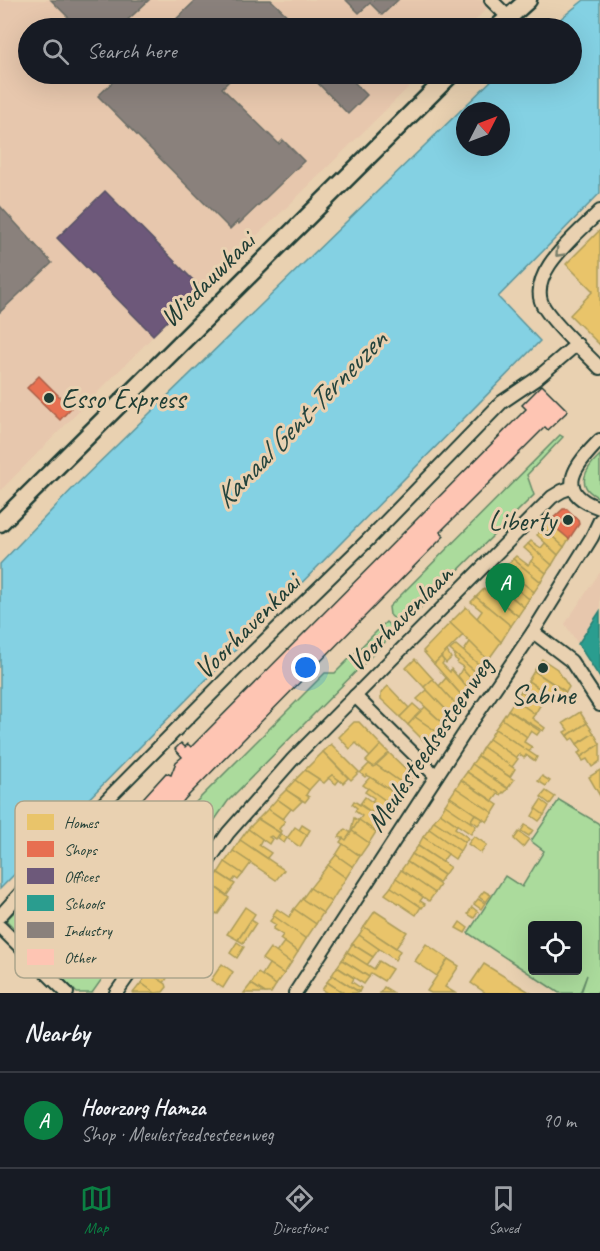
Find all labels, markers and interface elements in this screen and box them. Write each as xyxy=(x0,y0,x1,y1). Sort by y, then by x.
search box xyxy=(18,18,582,84)
icon: search xyxy=(39,35,72,68)
text: Search here xyxy=(87,37,177,65)
north arrow xyxy=(456,102,510,156)
street label: Wiedauwkaai xyxy=(152,221,265,334)
one-way arrow xyxy=(555,246,566,257)
water label: Kanaal Gent-Terneuzen xyxy=(205,320,396,516)
place label: Esso Express xyxy=(61,381,188,416)
marker: Esso Express xyxy=(42,391,56,405)
place label: Liberty xyxy=(488,503,558,538)
marker: Liberty xyxy=(561,513,575,527)
street label: Voorhavenlaan xyxy=(338,556,461,679)
street label: Voorhavenkaai xyxy=(187,563,310,686)
pin: A xyxy=(486,564,524,613)
street label: Meulesteedsesteenweg xyxy=(358,649,501,838)
your location xyxy=(291,653,320,682)
marker: Sabine xyxy=(536,661,550,675)
place label: Sabine xyxy=(511,677,577,712)
legend xyxy=(15,801,213,978)
text: Homes xyxy=(64,813,100,833)
text: Shops xyxy=(64,840,98,860)
text: Offices xyxy=(64,867,100,887)
text: Schools xyxy=(64,894,105,914)
text: Industry xyxy=(64,921,113,941)
map controls xyxy=(528,921,582,975)
button: locate xyxy=(528,921,582,975)
text: Other xyxy=(64,948,97,968)
text: Nearby xyxy=(24,1016,89,1049)
text: Hoorzorg Hamza xyxy=(81,1094,205,1122)
text: A xyxy=(38,1108,49,1133)
text: 90 m xyxy=(542,1108,576,1133)
text: Shop · Meulesteedsesteenweg xyxy=(81,1122,274,1147)
tab: Map xyxy=(80,1182,113,1238)
tab: Directions xyxy=(272,1182,328,1238)
tab: Saved xyxy=(487,1182,520,1238)

